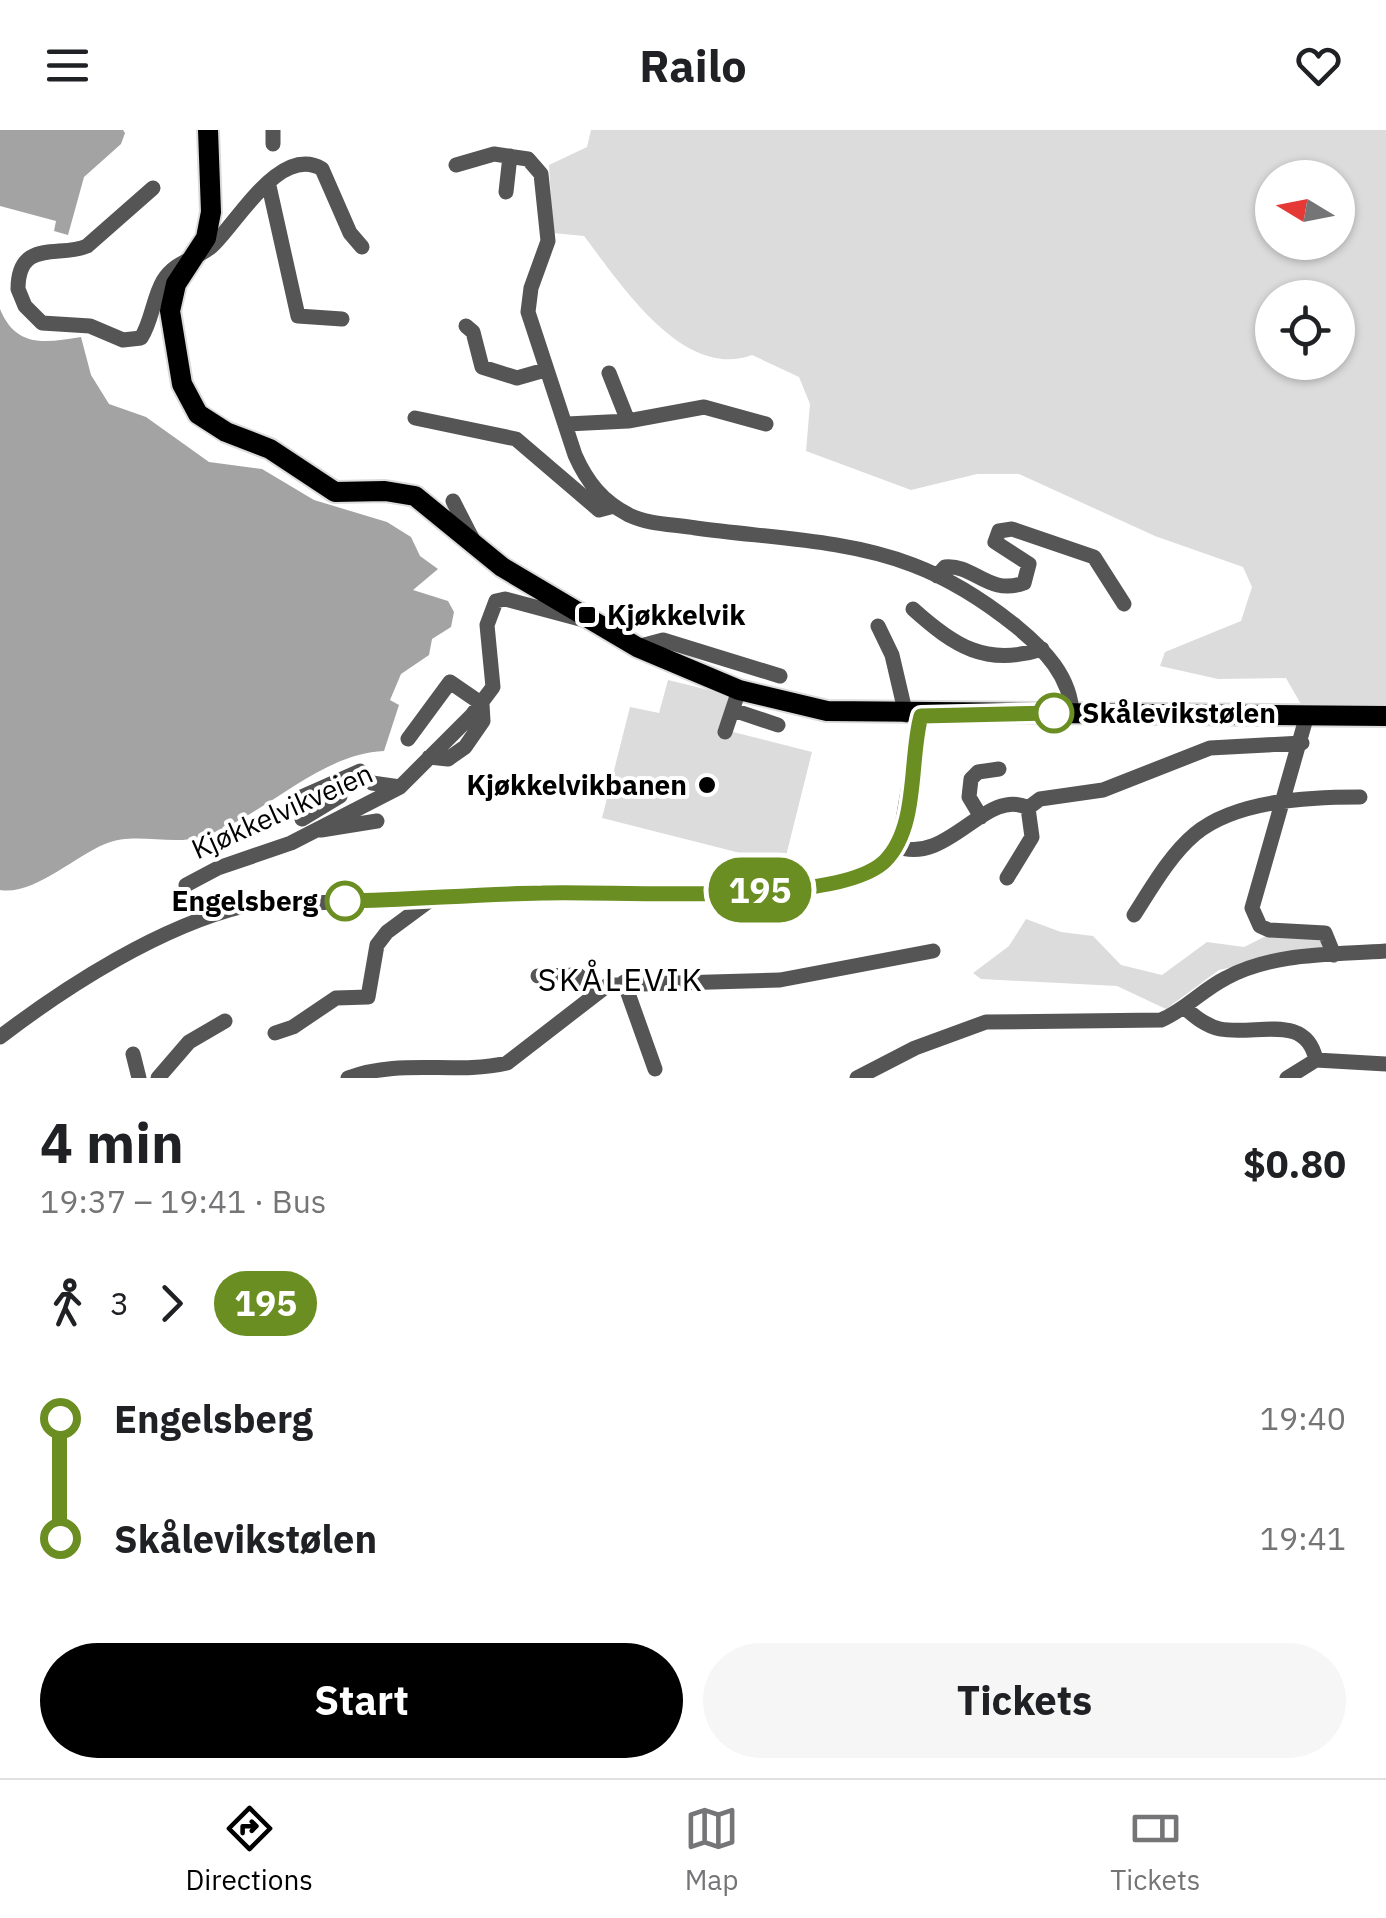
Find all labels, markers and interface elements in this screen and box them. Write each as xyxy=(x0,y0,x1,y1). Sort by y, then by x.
text: Railo xyxy=(639,36,747,94)
icon: menu xyxy=(40,38,95,93)
icon: heart xyxy=(1291,38,1346,93)
north arrow xyxy=(1255,160,1355,260)
map controls xyxy=(1255,160,1355,380)
button: locate xyxy=(1255,280,1355,380)
place label: Kjøkkelvik xyxy=(607,596,746,633)
marker: Kjøkkelvik xyxy=(576,604,598,626)
marker: Skålevikstølen xyxy=(1035,694,1073,732)
place label: Skålevikstølen xyxy=(1082,694,1276,731)
street label: Kjøkkelvikveien xyxy=(185,754,378,867)
place label: Kjøkkelvikbanen xyxy=(467,766,687,803)
marker: Kjøkkelvikbanen xyxy=(696,774,718,796)
line badge: 195 xyxy=(702,858,818,922)
text: 195 xyxy=(728,867,792,913)
place label: Engelsberg xyxy=(172,882,319,919)
marker: Engelsberg xyxy=(326,882,364,920)
district label: SKÅLEVIK xyxy=(538,958,704,1000)
text: 4 min xyxy=(40,1107,184,1178)
text: $0.80 xyxy=(1243,1139,1346,1188)
text: 19:37 – 19:41 · Bus xyxy=(40,1180,326,1222)
icon: walk xyxy=(40,1276,95,1331)
icon: forward xyxy=(144,1276,199,1331)
text: 195 xyxy=(234,1280,297,1326)
text: 3 xyxy=(110,1282,129,1324)
text: Engelsberg xyxy=(114,1394,313,1443)
text: 19:40 xyxy=(1260,1397,1346,1439)
text: Skålevikstølen xyxy=(114,1514,377,1563)
text: 19:41 xyxy=(1260,1517,1346,1559)
button: Start xyxy=(40,1643,683,1758)
button: Tickets xyxy=(703,1643,1346,1758)
tab: Directions xyxy=(186,1801,313,1898)
tab: Map xyxy=(684,1801,739,1898)
tab: Tickets xyxy=(1110,1801,1200,1898)

